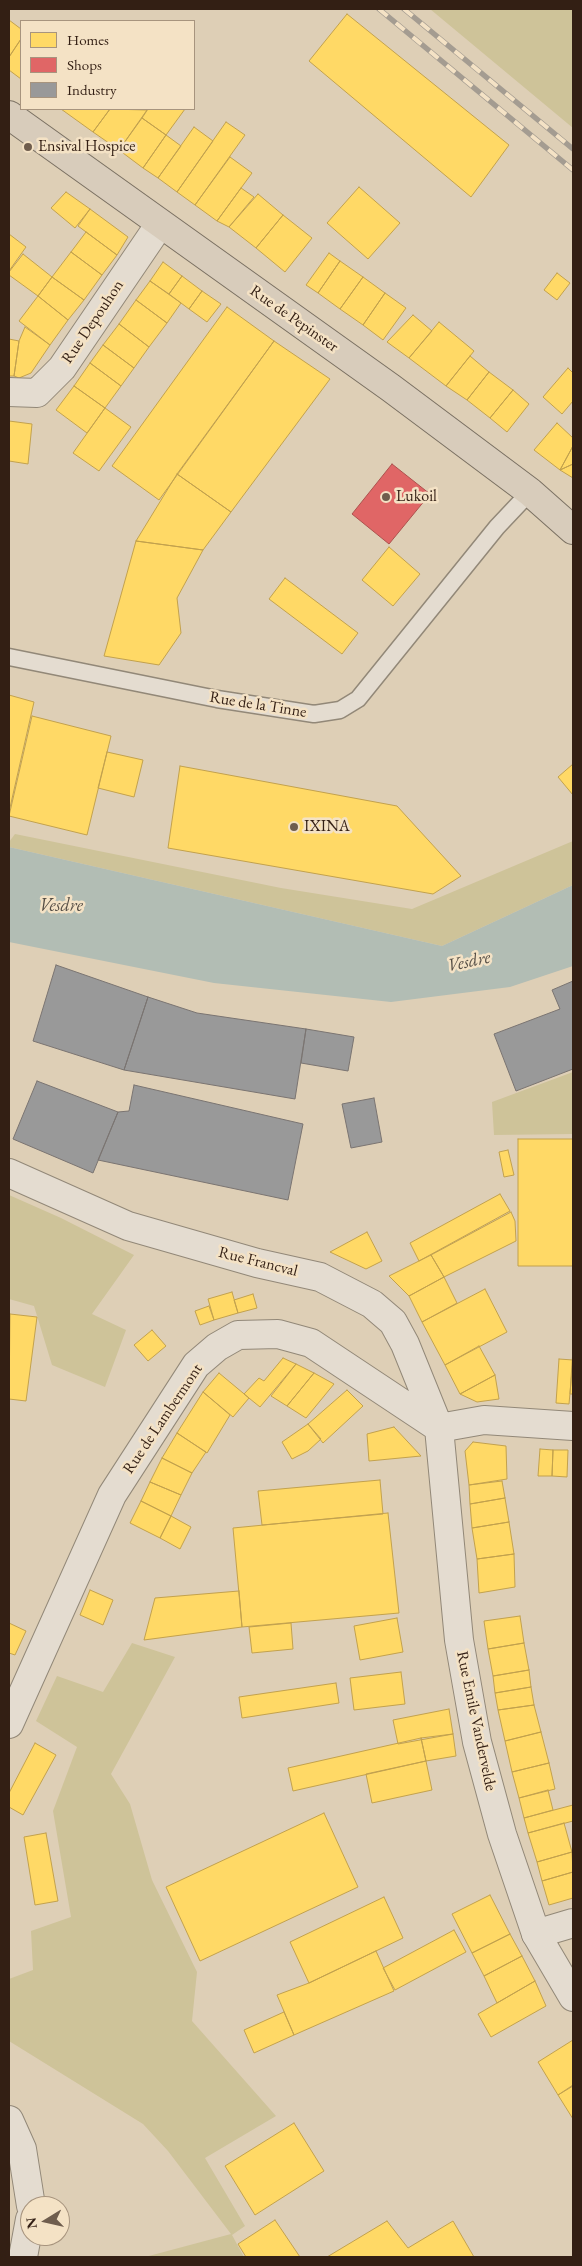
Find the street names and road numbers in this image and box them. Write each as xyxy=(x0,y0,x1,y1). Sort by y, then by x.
street label: Rue Depouhon xyxy=(58,276,128,368)
street label: Rue de Pepinster xyxy=(246,281,342,357)
street label: Rue de la Tinne xyxy=(208,688,308,722)
street label: Rue Francval xyxy=(216,1243,300,1281)
street label: Rue de Lambermont xyxy=(119,1360,207,1478)
street label: Rue Emile Vandervelde xyxy=(452,1649,500,1793)

